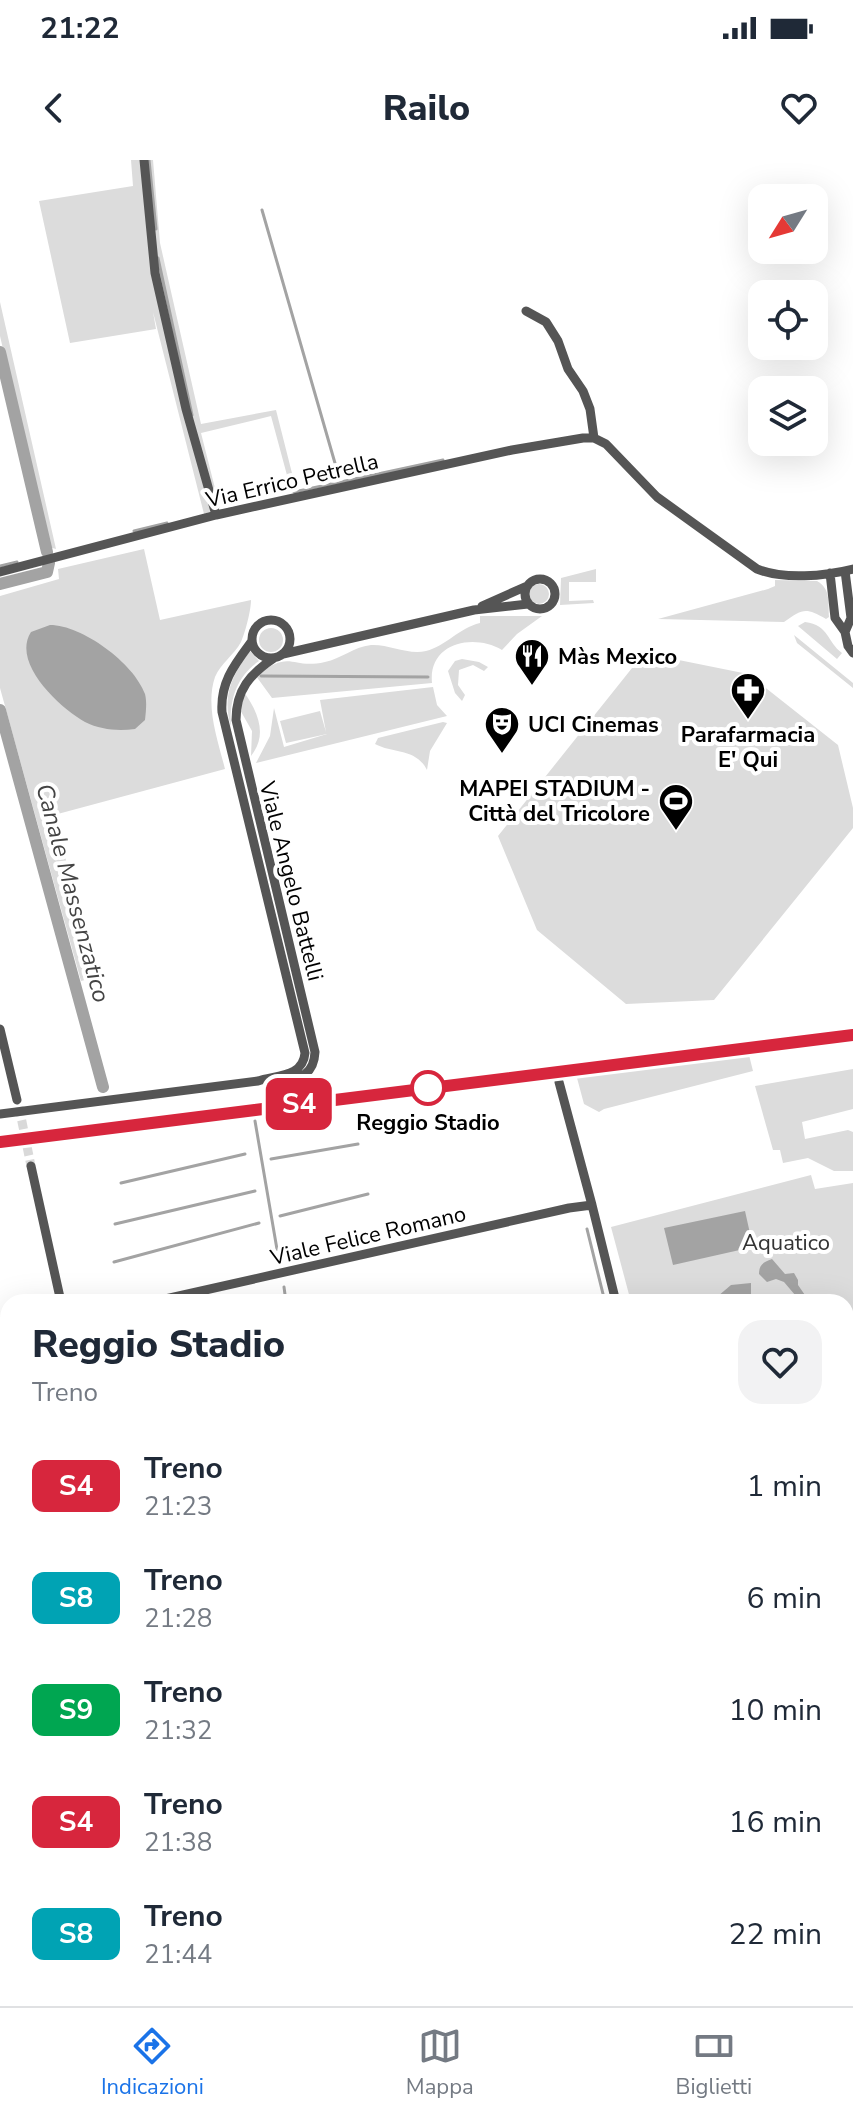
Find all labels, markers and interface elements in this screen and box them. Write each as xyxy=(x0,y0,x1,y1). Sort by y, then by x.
text: 21:22 xyxy=(40,8,119,49)
text: Railo xyxy=(383,84,470,133)
icon: back xyxy=(32,86,76,130)
icon: heart xyxy=(777,86,821,130)
north arrow xyxy=(748,184,828,264)
map controls xyxy=(748,184,828,456)
button: locate xyxy=(748,280,828,360)
button: layers xyxy=(748,376,828,456)
street label: Via Errico Petrella xyxy=(202,447,381,516)
restaurant icon: Màs Mexico xyxy=(513,637,551,687)
place label: Màs Mexico xyxy=(558,642,677,672)
pharmacy icon: Parafarmacia E' Qui xyxy=(729,671,767,721)
theatre icon: UCI Cinemas xyxy=(483,705,521,755)
place label: UCI Cinemas xyxy=(528,710,659,740)
place label: Parafarmacia E' Qui xyxy=(681,720,815,775)
place label: MAPEI STADIUM - Città del Tricolore xyxy=(459,774,650,829)
street label: Viale Angelo Battelli xyxy=(252,777,330,984)
water label: Canale Massenzatico xyxy=(28,780,118,1006)
sports icon: MAPEI STADIUM - Città del Tricolore xyxy=(657,782,695,832)
marker: Reggio Stadio xyxy=(411,1071,445,1105)
line badge: S4 xyxy=(263,1078,335,1130)
text: S4 xyxy=(282,1085,316,1123)
place label: Reggio Stadio xyxy=(356,1108,500,1138)
street label: Viale Felice Romano xyxy=(266,1199,469,1273)
park label: Aquatico xyxy=(742,1228,830,1258)
text: Reggio Stadio xyxy=(32,1319,285,1370)
button: heart xyxy=(738,1320,822,1404)
text: Treno xyxy=(32,1375,98,1410)
text: Treno xyxy=(144,1448,223,1489)
text: 1 min xyxy=(747,1466,822,1507)
text: S4 xyxy=(59,1467,93,1505)
text: 21:23 xyxy=(144,1489,212,1524)
text: Treno xyxy=(144,1560,223,1601)
text: 6 min xyxy=(747,1578,822,1619)
text: S8 xyxy=(59,1579,93,1617)
text: 21:28 xyxy=(144,1601,212,1636)
text: Treno xyxy=(144,1672,223,1713)
text: 10 min xyxy=(729,1690,822,1731)
text: S9 xyxy=(59,1691,93,1729)
text: 21:32 xyxy=(144,1713,212,1748)
text: Treno xyxy=(144,1784,223,1825)
text: 16 min xyxy=(729,1802,822,1843)
text: S4 xyxy=(59,1803,93,1841)
text: 21:38 xyxy=(144,1825,212,1860)
text: Treno xyxy=(144,1896,223,1937)
text: 22 min xyxy=(729,1914,822,1955)
text: S8 xyxy=(59,1915,93,1953)
text: 21:44 xyxy=(144,1937,212,1972)
tab: Indicazioni xyxy=(101,2024,204,2102)
tab: Mappa xyxy=(406,2024,474,2102)
tab: Biglietti xyxy=(676,2024,752,2102)

